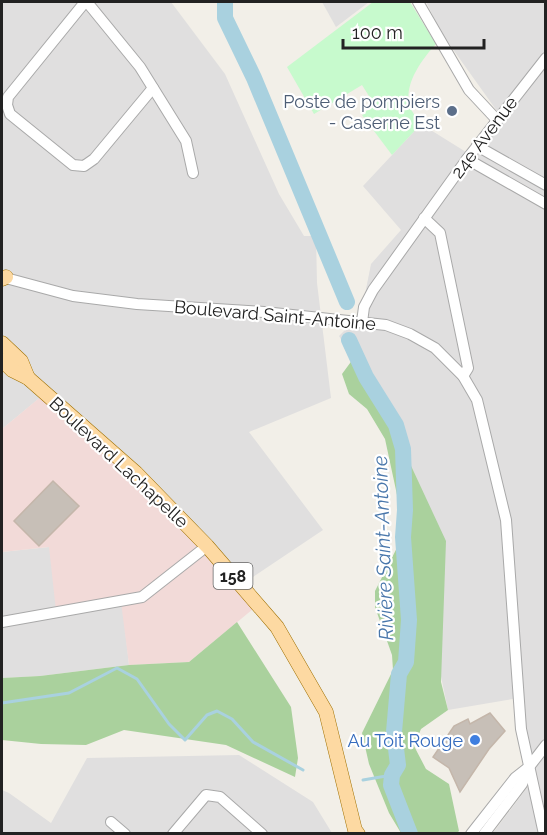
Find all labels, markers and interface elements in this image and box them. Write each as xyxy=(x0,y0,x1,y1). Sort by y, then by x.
scale bar xyxy=(343,12,484,50)
text: 100 m xyxy=(352,22,403,43)
place label: Poste de pompiers - Caserne Est xyxy=(283,91,440,133)
street label: 24e Avenue xyxy=(446,92,522,182)
marker: Poste de pompiers - Caserne Est xyxy=(445,104,459,118)
street label: Boulevard Saint-Antoine xyxy=(173,296,377,334)
street label: Boulevard Lachapelle xyxy=(45,392,193,532)
water label: Rivière Saint-Antoine xyxy=(368,455,398,641)
road number: 158 xyxy=(214,563,252,589)
place label: Au Toit Rouge xyxy=(348,730,463,751)
marker: Au Toit Rouge xyxy=(468,733,482,747)

